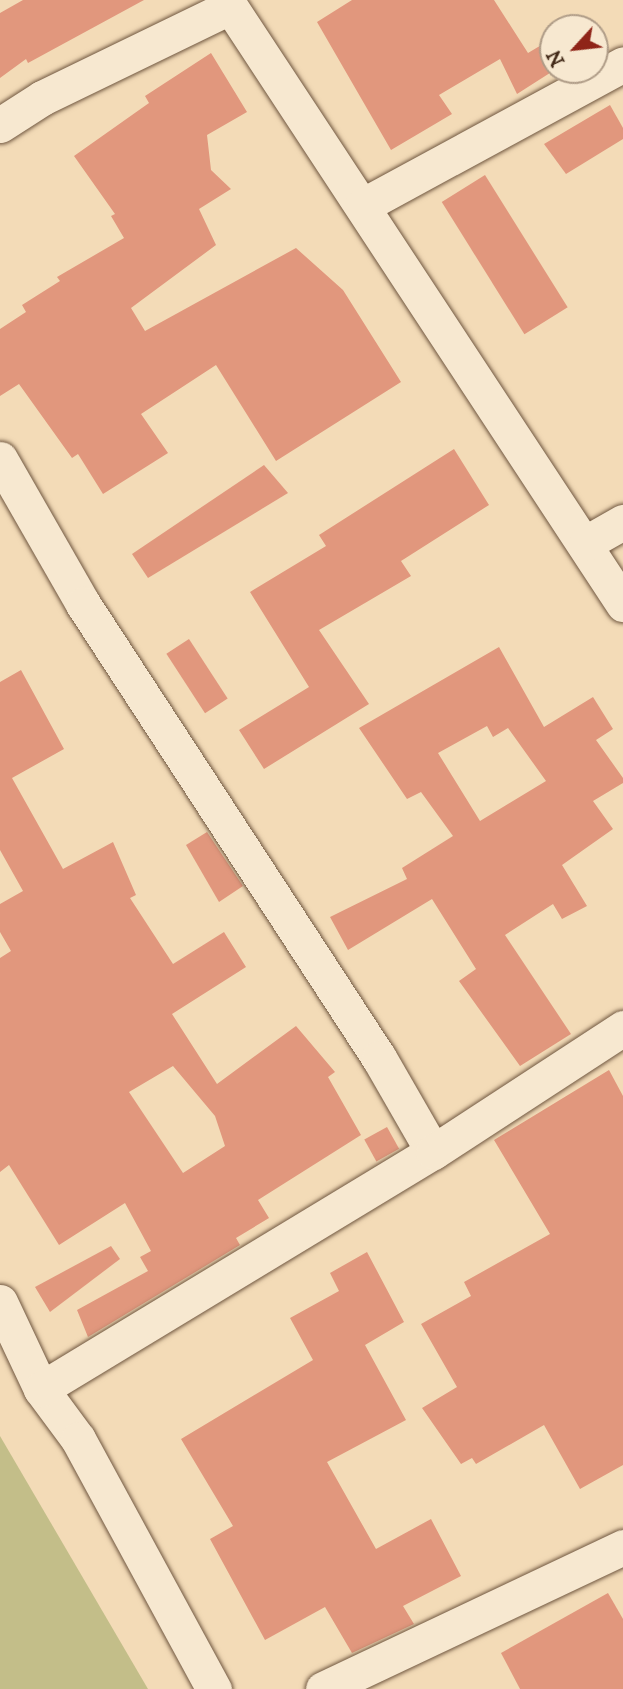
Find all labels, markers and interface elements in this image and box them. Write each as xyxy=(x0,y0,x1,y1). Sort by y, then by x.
north arrow xyxy=(539,14,609,84)
text: N xyxy=(543,46,570,70)

